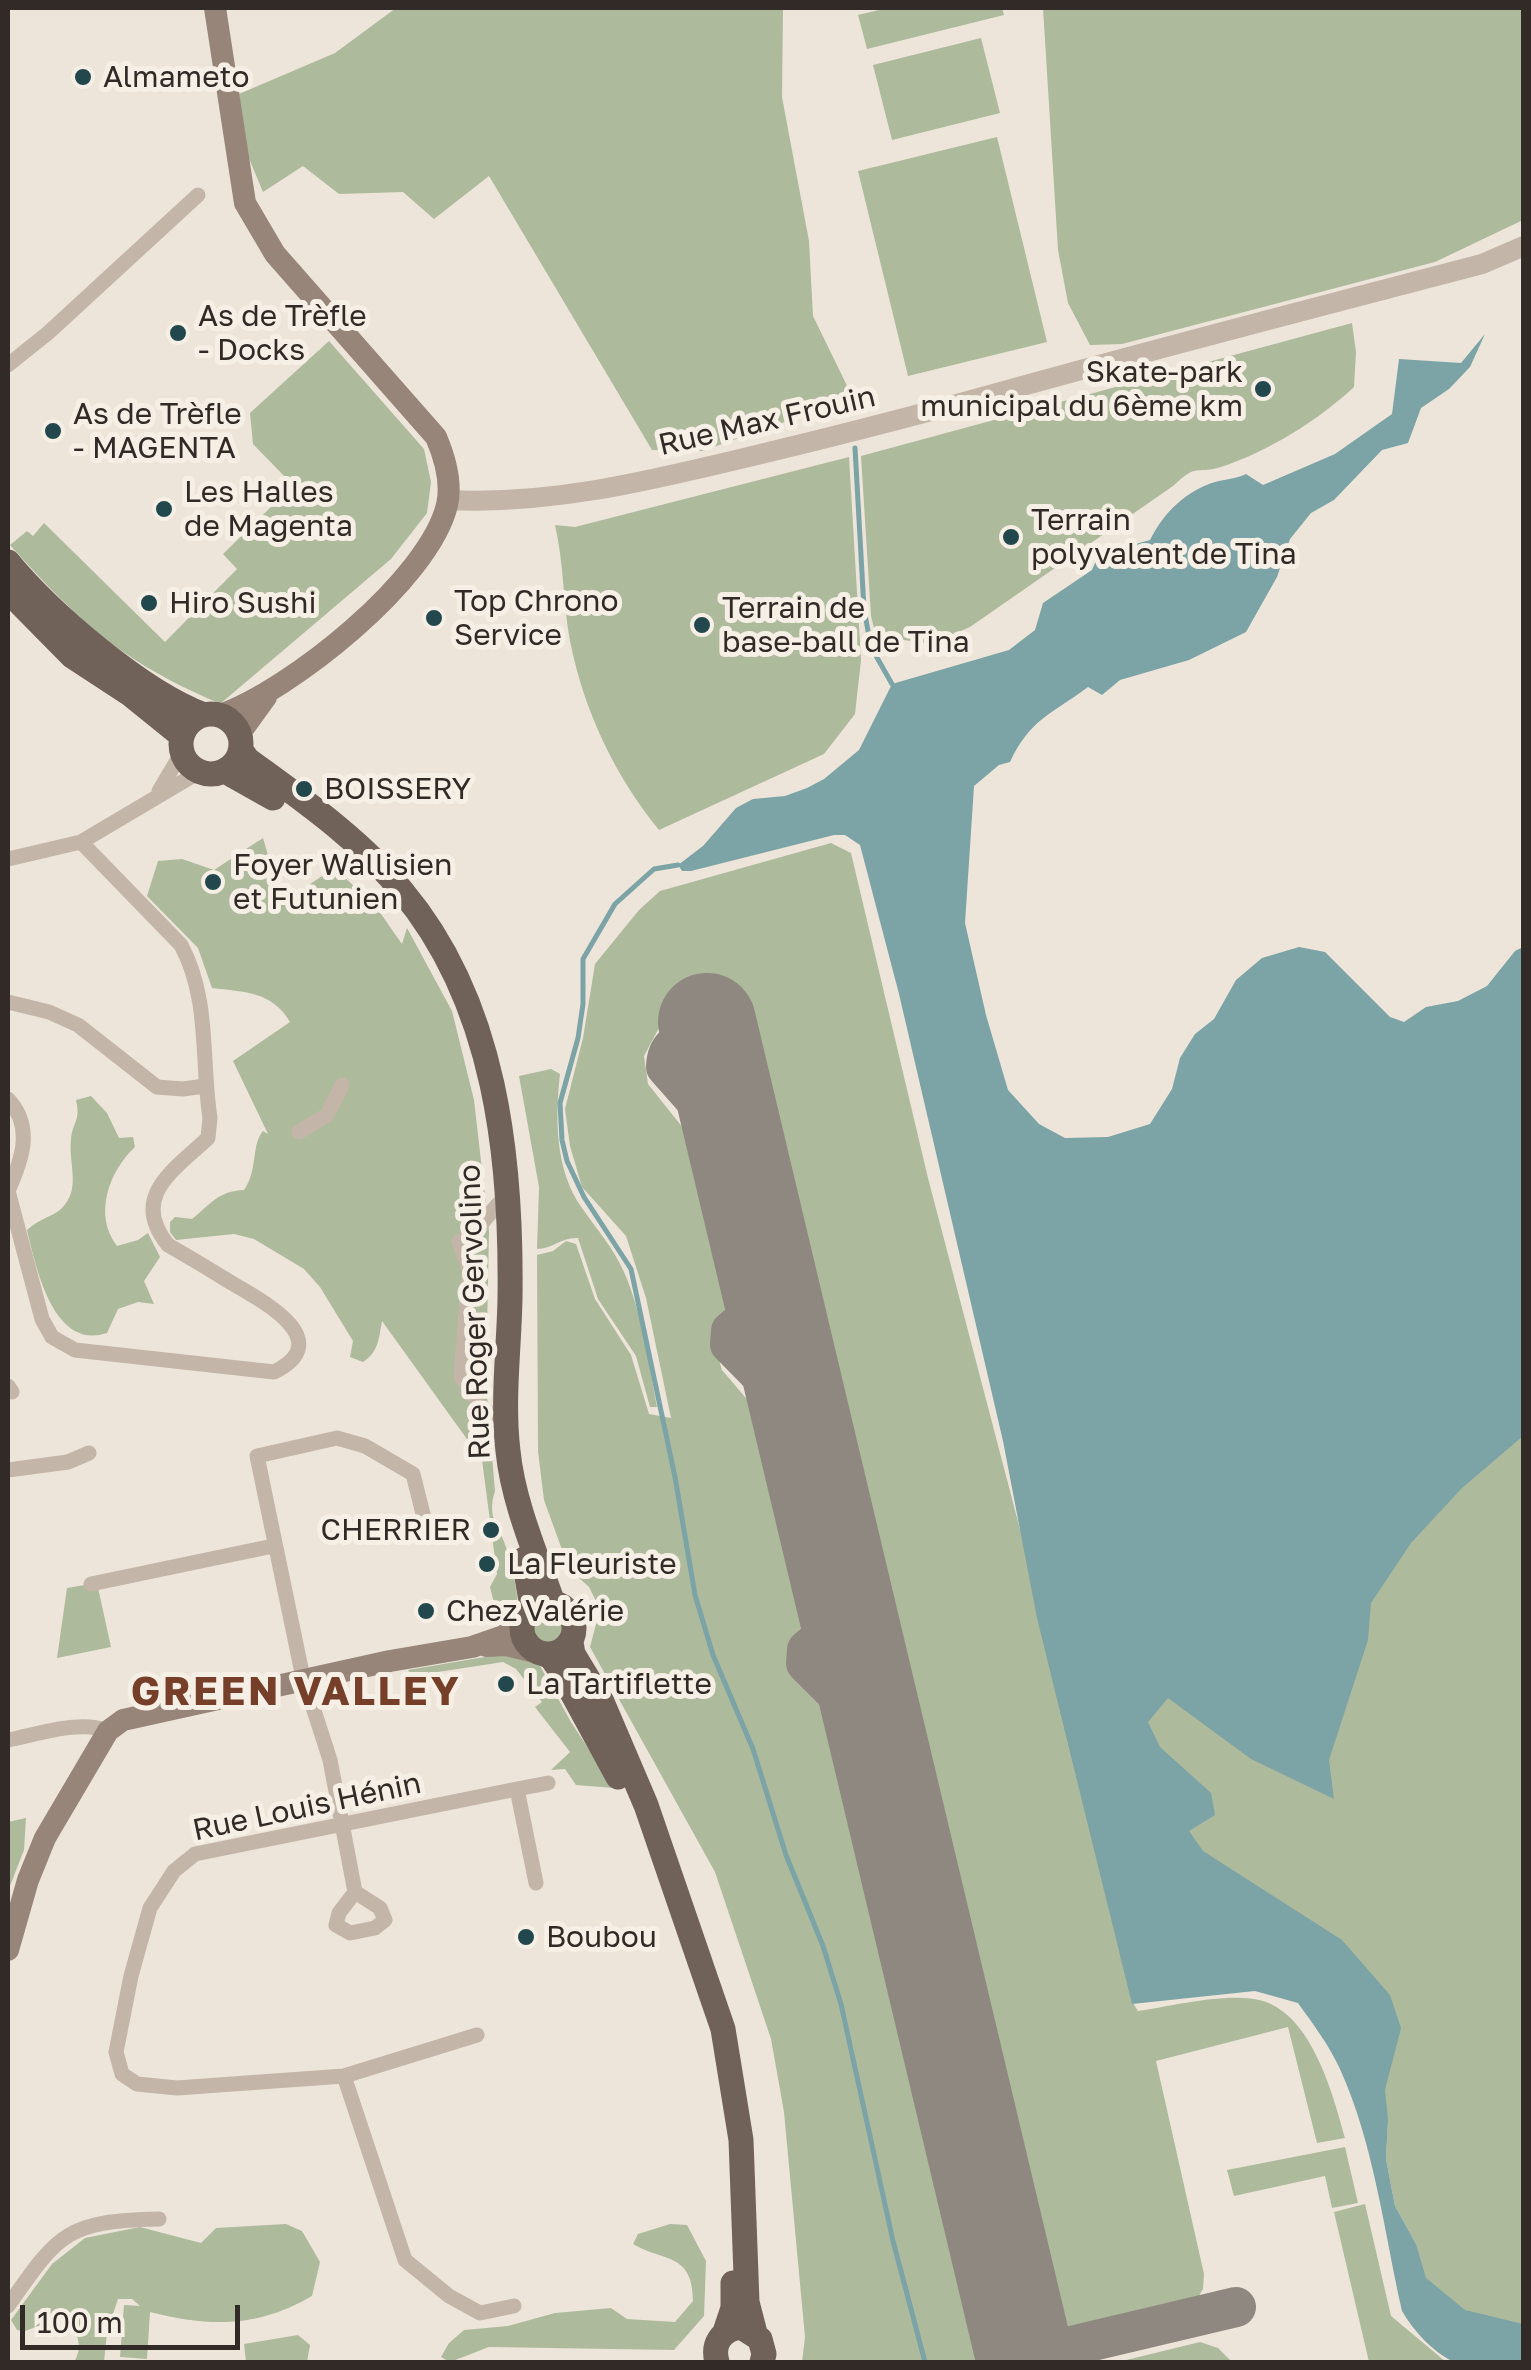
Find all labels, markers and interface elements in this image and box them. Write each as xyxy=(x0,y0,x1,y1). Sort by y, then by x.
place label: Almameto xyxy=(103,59,250,95)
marker: Almameto xyxy=(72,66,94,88)
place label: As de Trèfle - Docks xyxy=(198,298,367,368)
marker: As de Trèfle - Docks xyxy=(167,322,189,344)
place label: Skate-park municipal du 6ème km xyxy=(920,354,1243,424)
marker: Skate-park municipal du 6ème km xyxy=(1252,378,1274,400)
street label: Rue Max Frouin xyxy=(655,379,879,463)
place label: As de Trèfle - MAGENTA xyxy=(73,396,242,466)
marker: As de Trèfle - MAGENTA xyxy=(42,420,64,442)
place label: Les Halles de Magenta xyxy=(184,474,353,544)
marker: Les Halles de Magenta xyxy=(153,498,175,520)
place label: Terrain polyvalent de Tina xyxy=(1031,502,1297,572)
marker: Terrain polyvalent de Tina xyxy=(1000,526,1022,548)
place label: Top Chrono Service xyxy=(454,583,619,654)
place label: Hiro Sushi xyxy=(169,585,316,621)
place label: Terrain de base-ball de Tina xyxy=(722,590,970,660)
marker: Hiro Sushi xyxy=(138,592,160,614)
marker: Top Chrono Service xyxy=(423,607,445,629)
marker: Terrain de base-ball de Tina xyxy=(691,614,713,636)
place label: BOISSERY xyxy=(324,771,471,807)
marker: BOISSERY xyxy=(293,778,315,800)
place label: Foyer Wallisien et Futunien xyxy=(233,847,452,918)
marker: Foyer Wallisien et Futunien xyxy=(202,871,224,893)
street label: Rue Roger Gervolino xyxy=(452,1164,498,1460)
place label: CHERRIER xyxy=(321,1512,471,1548)
marker: CHERRIER xyxy=(480,1519,502,1541)
place label: La Fleuriste xyxy=(507,1546,677,1582)
marker: La Fleuriste xyxy=(476,1553,498,1575)
place label: Chez Valérie xyxy=(446,1593,624,1629)
marker: Chez Valérie xyxy=(415,1600,437,1622)
place label: La Tartiflette xyxy=(526,1666,712,1702)
district label: GREEN VALLEY xyxy=(131,1668,461,1716)
marker: La Tartiflette xyxy=(495,1673,517,1695)
street label: Rue Louis Hénin xyxy=(190,1765,424,1849)
place label: Boubou xyxy=(546,1919,657,1955)
marker: Boubou xyxy=(515,1926,537,1948)
scale bar xyxy=(25,2285,245,2347)
text: 100 m xyxy=(37,2304,123,2340)

